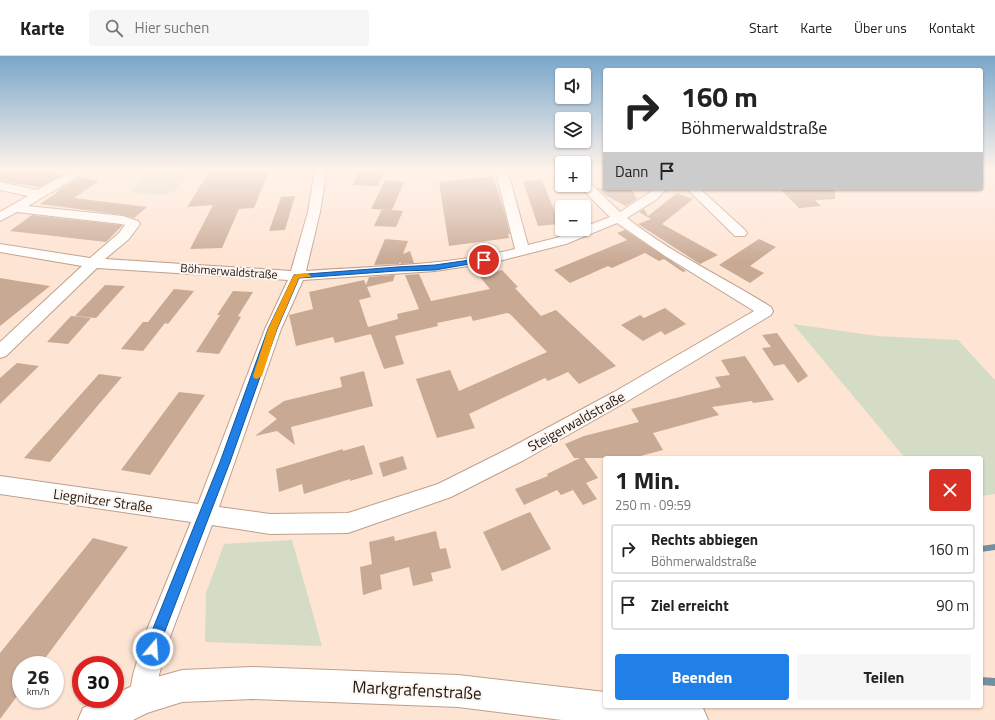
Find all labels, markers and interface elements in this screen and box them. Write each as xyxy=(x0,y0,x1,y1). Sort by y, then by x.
search box xyxy=(89,10,369,46)
text: Karte xyxy=(20,13,65,42)
text: Hier suchen xyxy=(135,16,209,39)
icon: search xyxy=(103,17,125,39)
text: Start xyxy=(749,17,778,38)
text: Karte xyxy=(800,17,832,38)
text: Über uns xyxy=(854,17,907,38)
text: Kontakt xyxy=(929,17,975,38)
map controls xyxy=(555,68,591,236)
button: sound xyxy=(555,68,591,104)
text: 160 m xyxy=(681,75,758,118)
icon: right xyxy=(615,84,667,136)
button: layers xyxy=(555,112,591,148)
text: Böhmerwaldstraße xyxy=(681,114,827,141)
button: + xyxy=(555,156,591,192)
text: Dann xyxy=(615,160,648,183)
icon: arrive xyxy=(656,160,678,182)
button: − xyxy=(555,200,591,236)
pin xyxy=(467,243,501,277)
icon: arrive xyxy=(473,249,495,271)
street label: Böhmerwaldstraße xyxy=(180,258,278,284)
street label: Steigerwaldstraße xyxy=(524,386,628,456)
text: 1 Min. xyxy=(615,462,680,498)
button: close xyxy=(929,469,971,511)
street label: Liegnitzer Straße xyxy=(52,483,154,517)
text: 250 m · 09:59 xyxy=(615,495,691,515)
text: Rechts abbiegen xyxy=(651,528,758,551)
icon: right xyxy=(617,538,639,560)
text: 160 m xyxy=(928,538,969,561)
text: Böhmerwaldstraße xyxy=(651,551,757,571)
icon: arrive xyxy=(617,594,639,616)
text: Ziel erreicht xyxy=(651,594,729,617)
text: 90 m xyxy=(936,594,969,617)
position arrow xyxy=(132,628,174,670)
button: Beenden xyxy=(615,654,789,700)
button: Teilen xyxy=(797,654,971,700)
speed limit sign: 30 xyxy=(72,656,124,708)
text: 26 xyxy=(27,661,49,692)
street label: Markgrafenstraße xyxy=(352,674,482,706)
text: km/h xyxy=(27,684,49,699)

